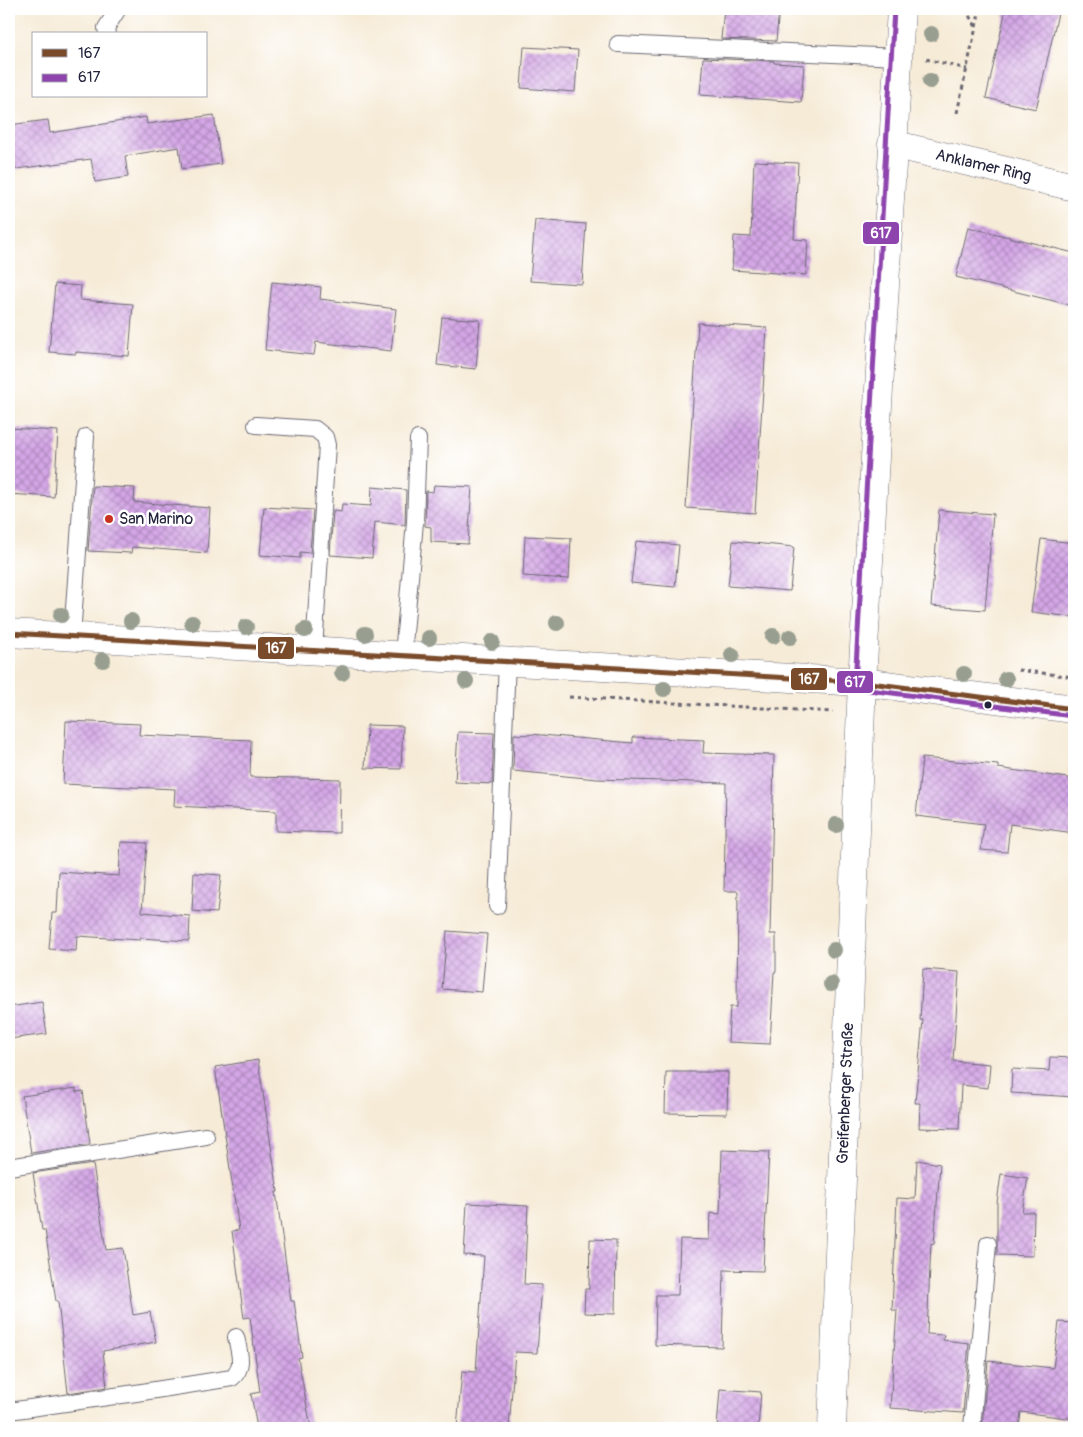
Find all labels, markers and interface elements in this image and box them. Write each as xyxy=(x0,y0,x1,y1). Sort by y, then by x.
legend xyxy=(32,32,208,98)
text: 167 xyxy=(78,44,100,63)
text: 617 xyxy=(78,68,101,87)
street label: Anklamer Ring xyxy=(934,145,1033,187)
line badge: 617 xyxy=(862,221,900,245)
text: 617 xyxy=(870,225,892,242)
place label: San Marino xyxy=(119,509,194,529)
marker: San Marino xyxy=(103,513,115,525)
line badge: 167 xyxy=(257,636,295,660)
text: 167 xyxy=(266,640,287,657)
line badge: 167 xyxy=(790,667,828,691)
line badge: 617 xyxy=(836,670,874,694)
text: 167 xyxy=(799,671,820,688)
text: 617 xyxy=(844,674,866,691)
unlabelled marker xyxy=(983,700,993,710)
street label: Greifenberger Straße xyxy=(833,1022,858,1164)

